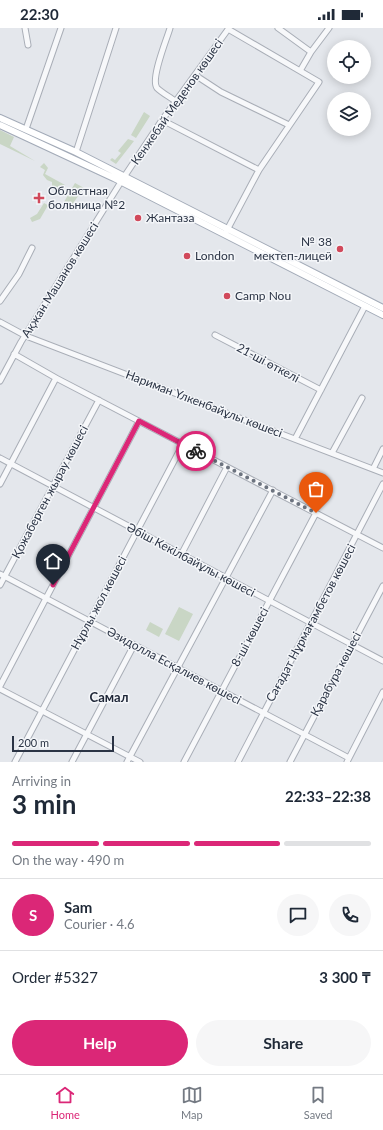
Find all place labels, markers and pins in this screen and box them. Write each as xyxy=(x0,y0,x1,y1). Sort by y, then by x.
place label: Областная больница №2 xyxy=(48,183,125,212)
marker: Областная больница №2 xyxy=(33,192,45,204)
place label: Жантаза xyxy=(146,210,194,225)
marker: Жантаза xyxy=(133,213,143,223)
place label: № 38 мектеп-лицей xyxy=(254,234,332,263)
marker: № 38 мектеп-лицей xyxy=(335,244,345,254)
place label: London xyxy=(195,248,234,263)
marker: London xyxy=(182,251,192,261)
place label: Camp Nou xyxy=(235,288,291,303)
marker: Camp Nou xyxy=(222,291,232,301)
pin xyxy=(299,472,333,513)
pin xyxy=(36,544,70,585)

